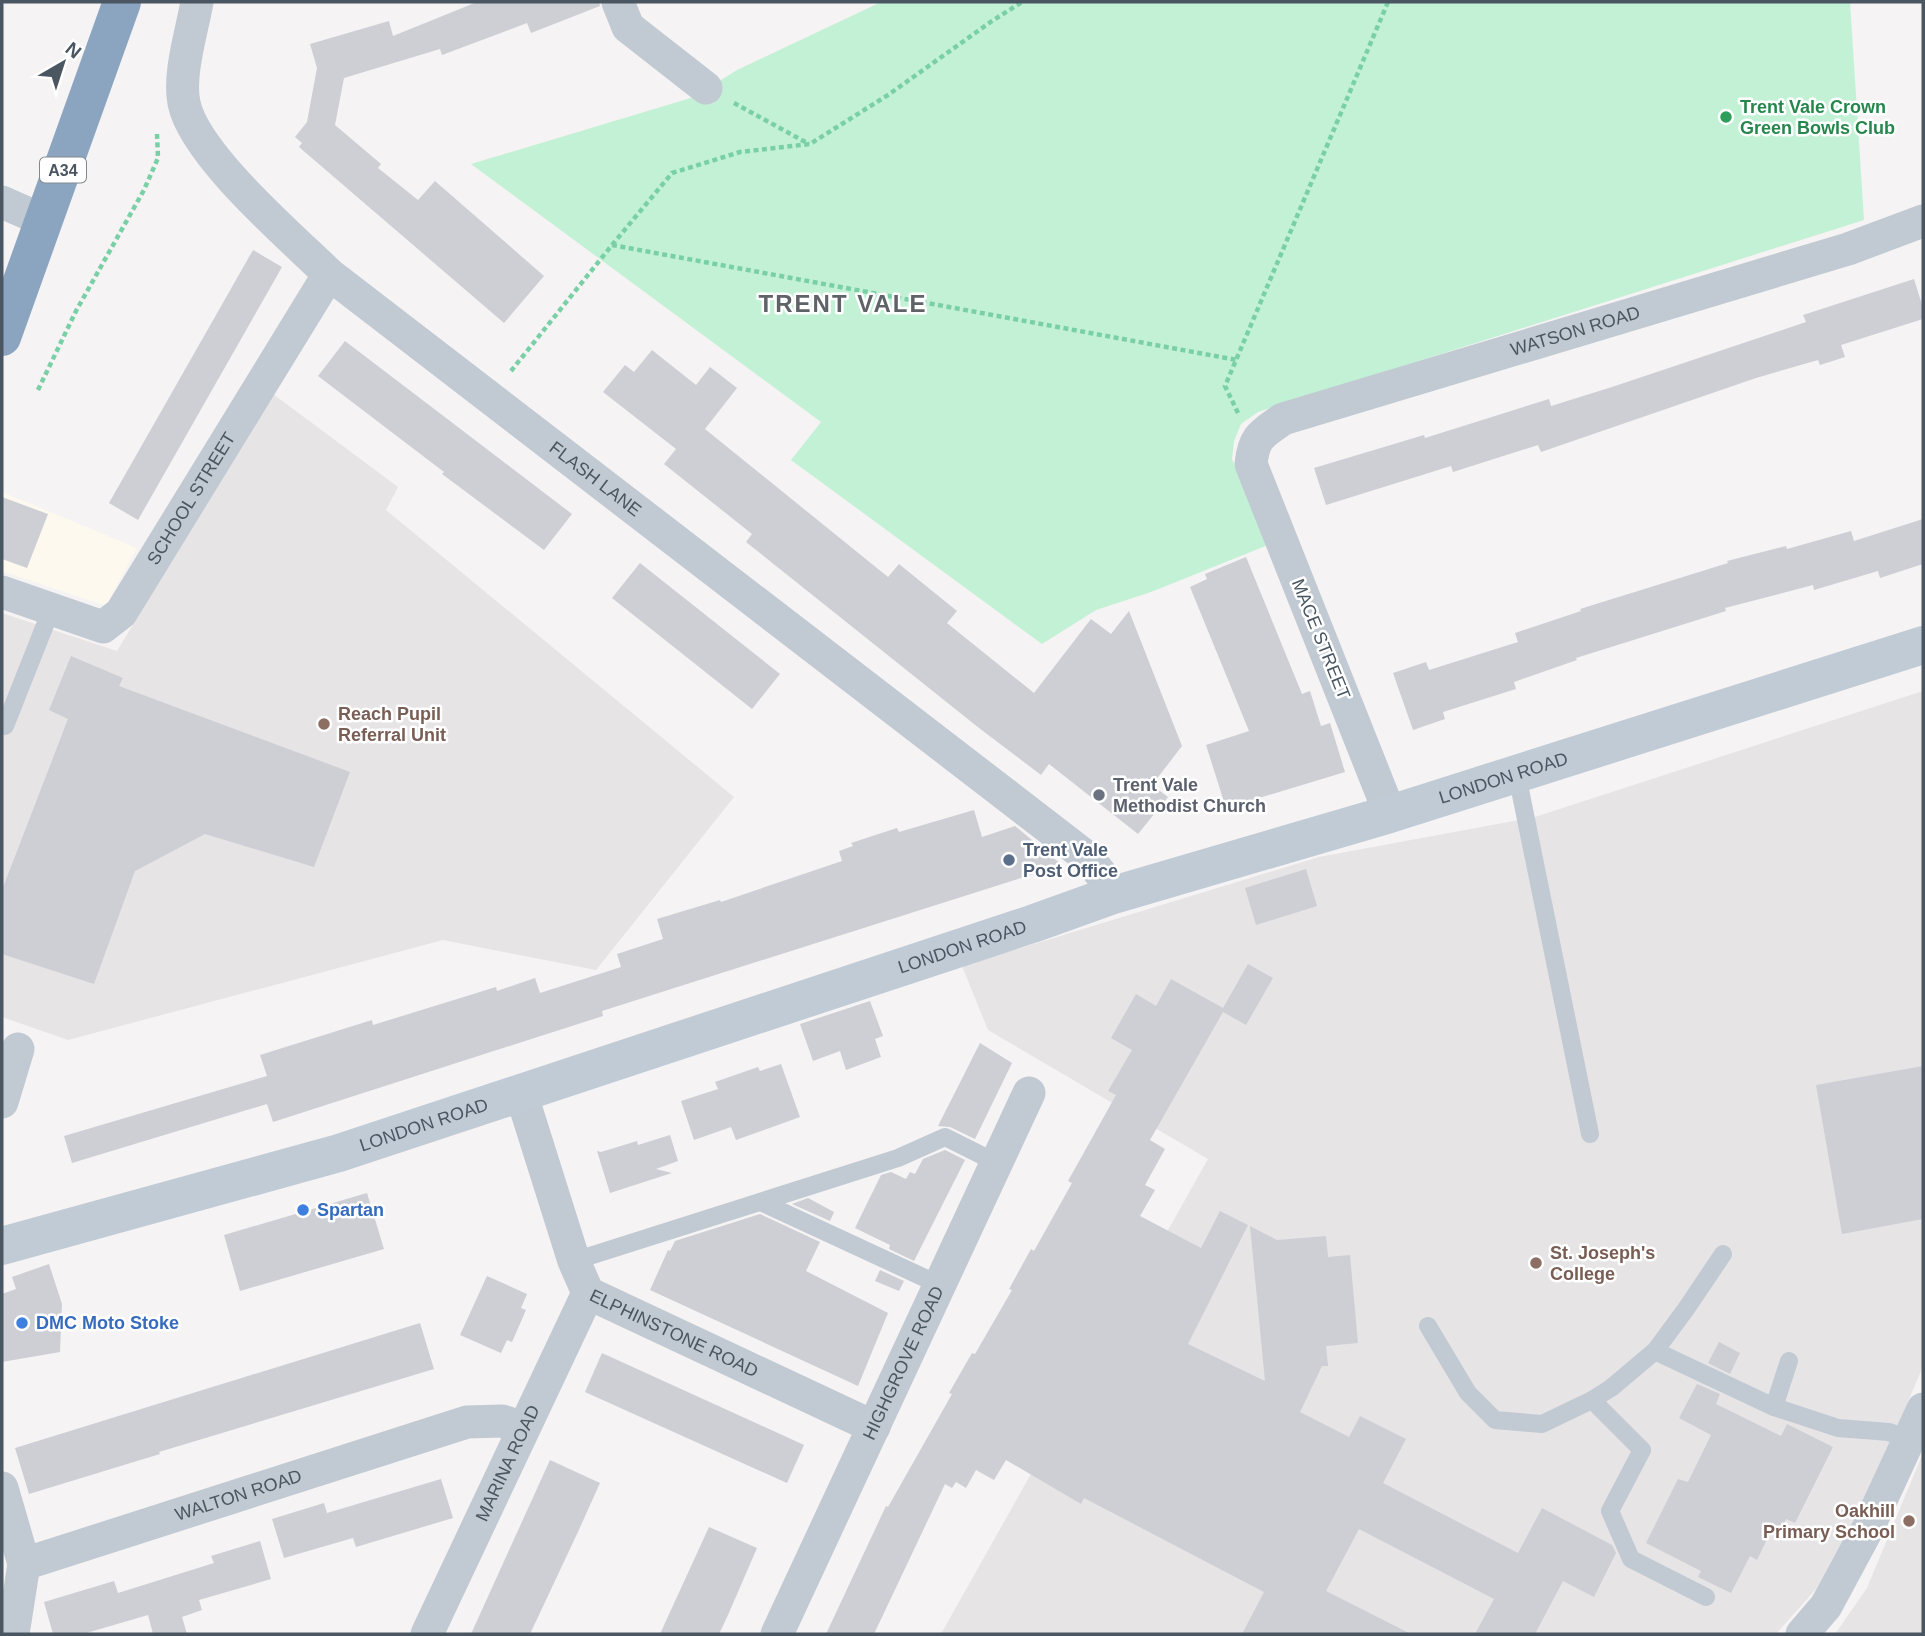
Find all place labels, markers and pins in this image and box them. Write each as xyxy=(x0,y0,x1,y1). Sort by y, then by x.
place label: Trent Vale Crown Green Bowls Club xyxy=(1740,97,1895,138)
marker: Trent Vale Crown Green Bowls Club xyxy=(1718,109,1734,125)
place label: Reach Pupil Referral Unit xyxy=(338,704,446,745)
marker: Reach Pupil Referral Unit xyxy=(316,716,332,732)
place label: Trent Vale Methodist Church xyxy=(1113,775,1266,816)
marker: Trent Vale Methodist Church xyxy=(1091,787,1107,803)
place label: Trent Vale Post Office xyxy=(1023,840,1118,881)
marker: Trent Vale Post Office xyxy=(1001,852,1017,868)
place label: Spartan xyxy=(317,1200,384,1220)
marker: Spartan xyxy=(295,1202,311,1218)
place label: St. Joseph's College xyxy=(1550,1243,1655,1284)
marker: St. Joseph's College xyxy=(1528,1255,1544,1271)
place label: DMC Moto Stoke xyxy=(36,1313,179,1333)
marker: DMC Moto Stoke xyxy=(14,1315,30,1331)
place label: Oakhill Primary School xyxy=(1763,1501,1895,1542)
marker: Oakhill Primary School xyxy=(1901,1513,1917,1529)

